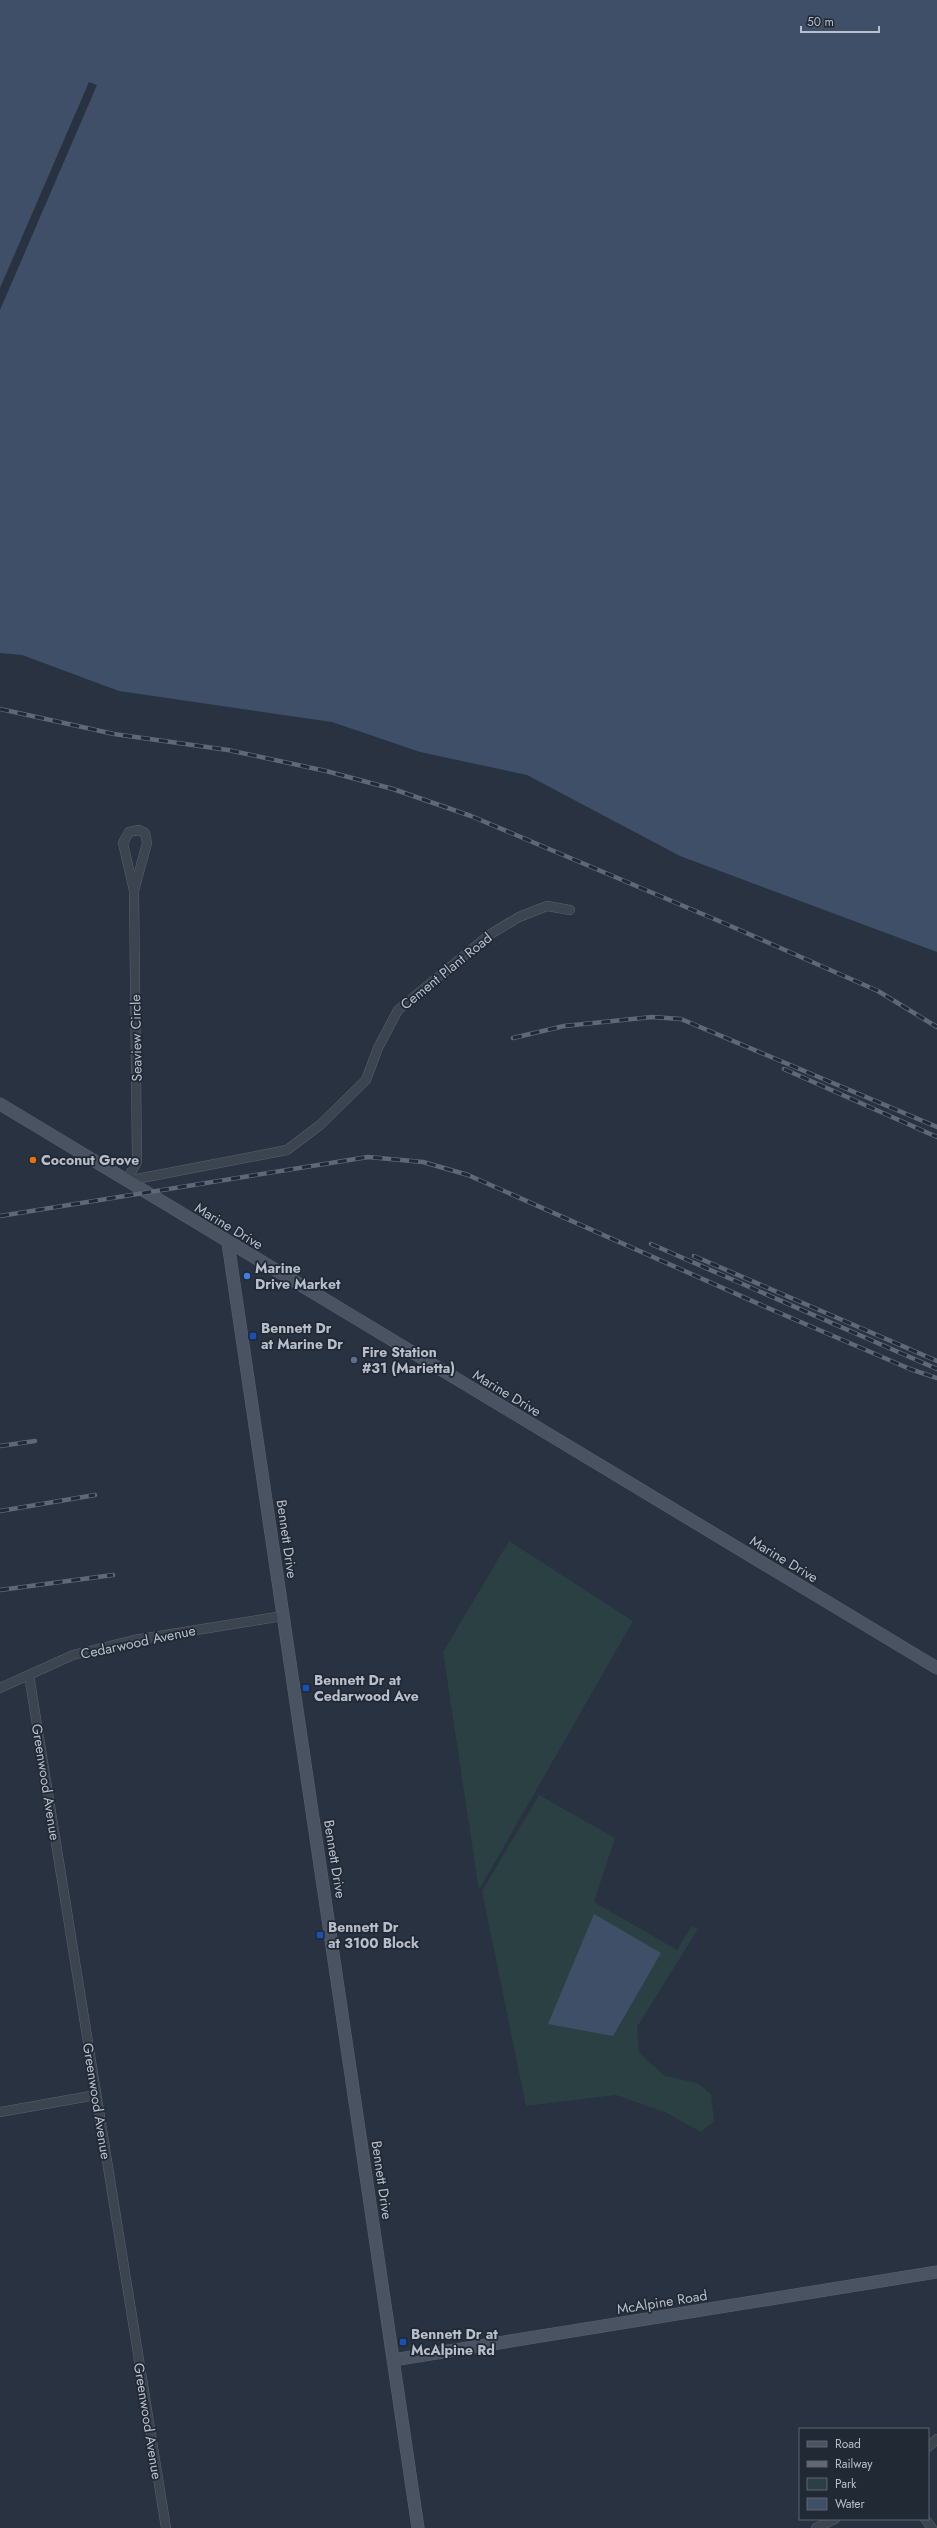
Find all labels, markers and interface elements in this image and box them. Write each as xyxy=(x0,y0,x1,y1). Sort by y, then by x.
scale bar xyxy=(801,8,879,34)
text: 50 m xyxy=(807,13,834,31)
street label: Cement Plant Road xyxy=(396,928,496,1014)
street label: Seaview Circle xyxy=(125,994,147,1082)
place label: Coconut Grove xyxy=(41,1150,139,1170)
marker: Coconut Grove xyxy=(28,1155,38,1165)
street label: Marine Drive xyxy=(191,1198,267,1254)
place label: Marine Drive Market xyxy=(255,1258,341,1294)
marker: Marine Drive Market xyxy=(242,1271,252,1281)
place label: Bennett Dr at Marine Dr xyxy=(261,1318,343,1354)
marker: Bennett Dr at Marine Dr xyxy=(248,1331,258,1341)
place label: Fire Station #31 (Marietta) xyxy=(362,1342,455,1378)
marker: Fire Station #31 (Marietta) xyxy=(349,1355,359,1365)
street label: Marine Drive xyxy=(469,1365,545,1421)
street label: Bennett Drive xyxy=(272,1499,302,1579)
street label: Marine Drive xyxy=(746,1531,822,1587)
street label: Cedarwood Avenue xyxy=(79,1620,197,1664)
place label: Bennett Dr at Cedarwood Ave xyxy=(314,1670,419,1706)
marker: Bennett Dr at Cedarwood Ave xyxy=(301,1683,311,1693)
street label: Greenwood Avenue xyxy=(27,1722,65,1842)
street label: Bennett Drive xyxy=(319,1818,351,1900)
place label: Bennett Dr at 3100 Block xyxy=(328,1917,419,1953)
marker: Bennett Dr at 3100 Block xyxy=(315,1930,325,1940)
street label: Greenwood Avenue xyxy=(78,2041,116,2161)
street label: Bennett Drive xyxy=(367,2140,397,2220)
street label: McAlpine Road xyxy=(615,2285,709,2319)
place label: Bennett Dr at McAlpine Rd xyxy=(411,2324,498,2360)
marker: Bennett Dr at McAlpine Rd xyxy=(398,2337,408,2347)
street label: Greenwood Avenue xyxy=(129,2361,167,2481)
legend xyxy=(799,2428,929,2520)
text: Road xyxy=(835,2435,861,2453)
text: Railway xyxy=(835,2455,873,2473)
text: Park xyxy=(835,2475,857,2493)
text: Water xyxy=(835,2495,866,2513)

